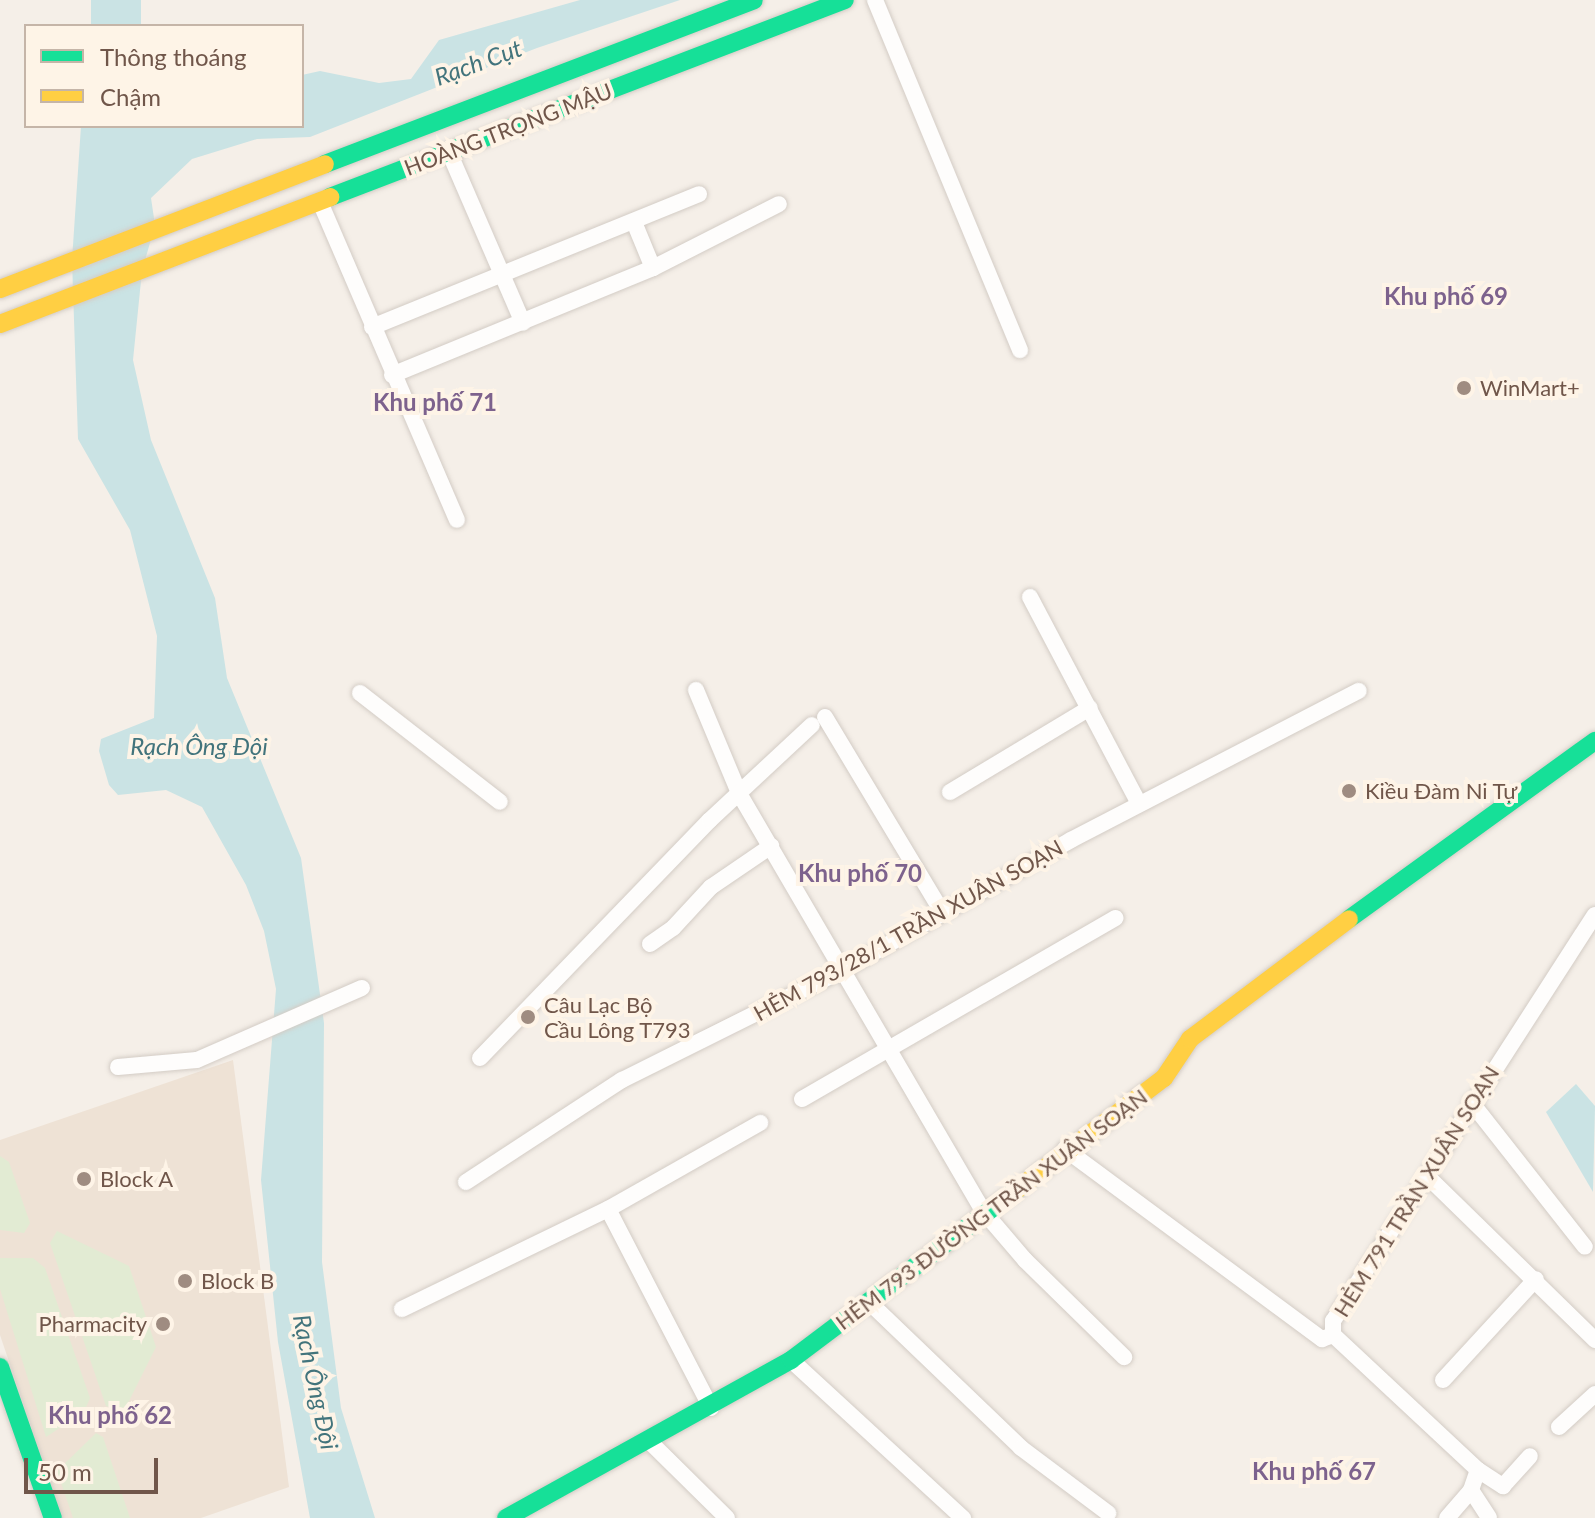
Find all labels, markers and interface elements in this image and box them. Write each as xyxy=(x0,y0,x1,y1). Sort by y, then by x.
legend xyxy=(24,24,304,128)
water label: Rạch Cụt xyxy=(430,33,526,91)
text: Thông thoáng xyxy=(100,42,246,71)
street label: HOÀNG TRỌNG MẬU xyxy=(400,77,616,181)
text: Chậm xyxy=(100,82,161,111)
district label: Khu phố 69 xyxy=(1384,282,1508,310)
place label: WinMart+ xyxy=(1480,375,1580,401)
marker: WinMart+ xyxy=(1455,379,1473,397)
district label: Khu phố 71 xyxy=(373,388,497,416)
water label: Rạch Ông Đội xyxy=(130,732,268,760)
place label: Kiều Đàm Ni Tự xyxy=(1365,778,1518,804)
marker: Kiều Đàm Ni Tự xyxy=(1340,782,1358,800)
street label: HẺM 793/28/1 TRẦN XUÂN SOẠN xyxy=(749,834,1067,1026)
district label: Khu phố 70 xyxy=(798,859,922,887)
place label: Câu Lạc Bộ Cầu Lông T793 xyxy=(544,991,691,1042)
marker: Câu Lạc Bộ Cầu Lông T793 xyxy=(519,1008,537,1026)
street label: HẺM 791 TRẦN XUÂN SOẠN xyxy=(1327,1060,1505,1322)
street label: HẺM 793 ĐƯỜNG TRẦN XUÂN SOẠN xyxy=(830,1083,1152,1335)
place label: Block A xyxy=(100,1166,174,1192)
marker: Block A xyxy=(75,1170,93,1188)
place label: Block B xyxy=(201,1268,274,1294)
marker: Block B xyxy=(176,1272,194,1290)
place label: Pharmacity xyxy=(39,1311,147,1337)
water label: Rạch Ông Đội xyxy=(288,1312,344,1452)
marker: Pharmacity xyxy=(154,1315,172,1333)
district label: Khu phố 62 xyxy=(48,1401,172,1429)
scale bar xyxy=(28,1442,162,1492)
text: 50 m xyxy=(38,1457,92,1486)
district label: Khu phố 67 xyxy=(1252,1457,1376,1485)

